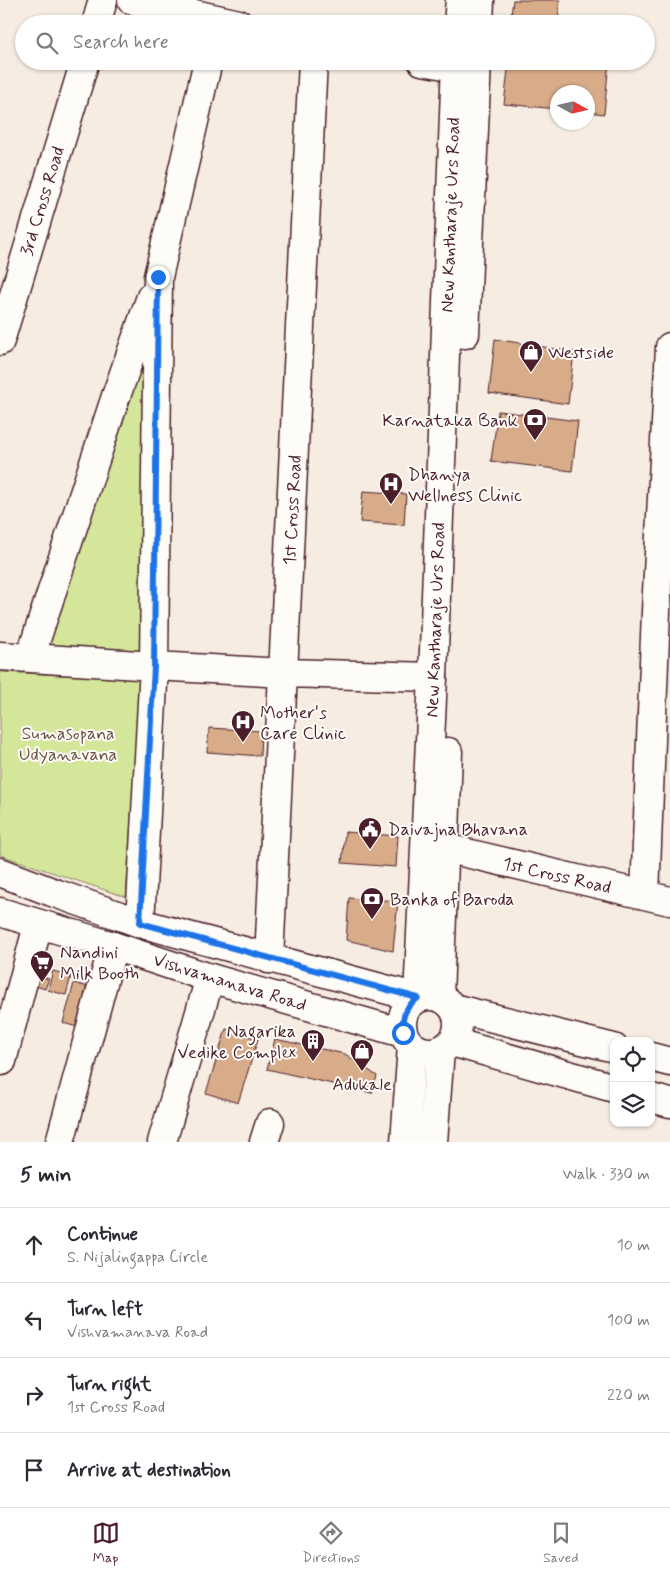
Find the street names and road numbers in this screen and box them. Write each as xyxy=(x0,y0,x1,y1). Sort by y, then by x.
street label: New Kantharaje Urs Road xyxy=(436,117,466,313)
street label: 3rd Cross Road xyxy=(15,144,71,259)
street label: 1st Cross Road xyxy=(278,454,308,566)
street label: New Kantharaje Urs Road xyxy=(421,522,451,718)
street label: 1st Cross Road xyxy=(500,852,613,900)
street label: Vishvamanava Road xyxy=(150,948,309,1018)

